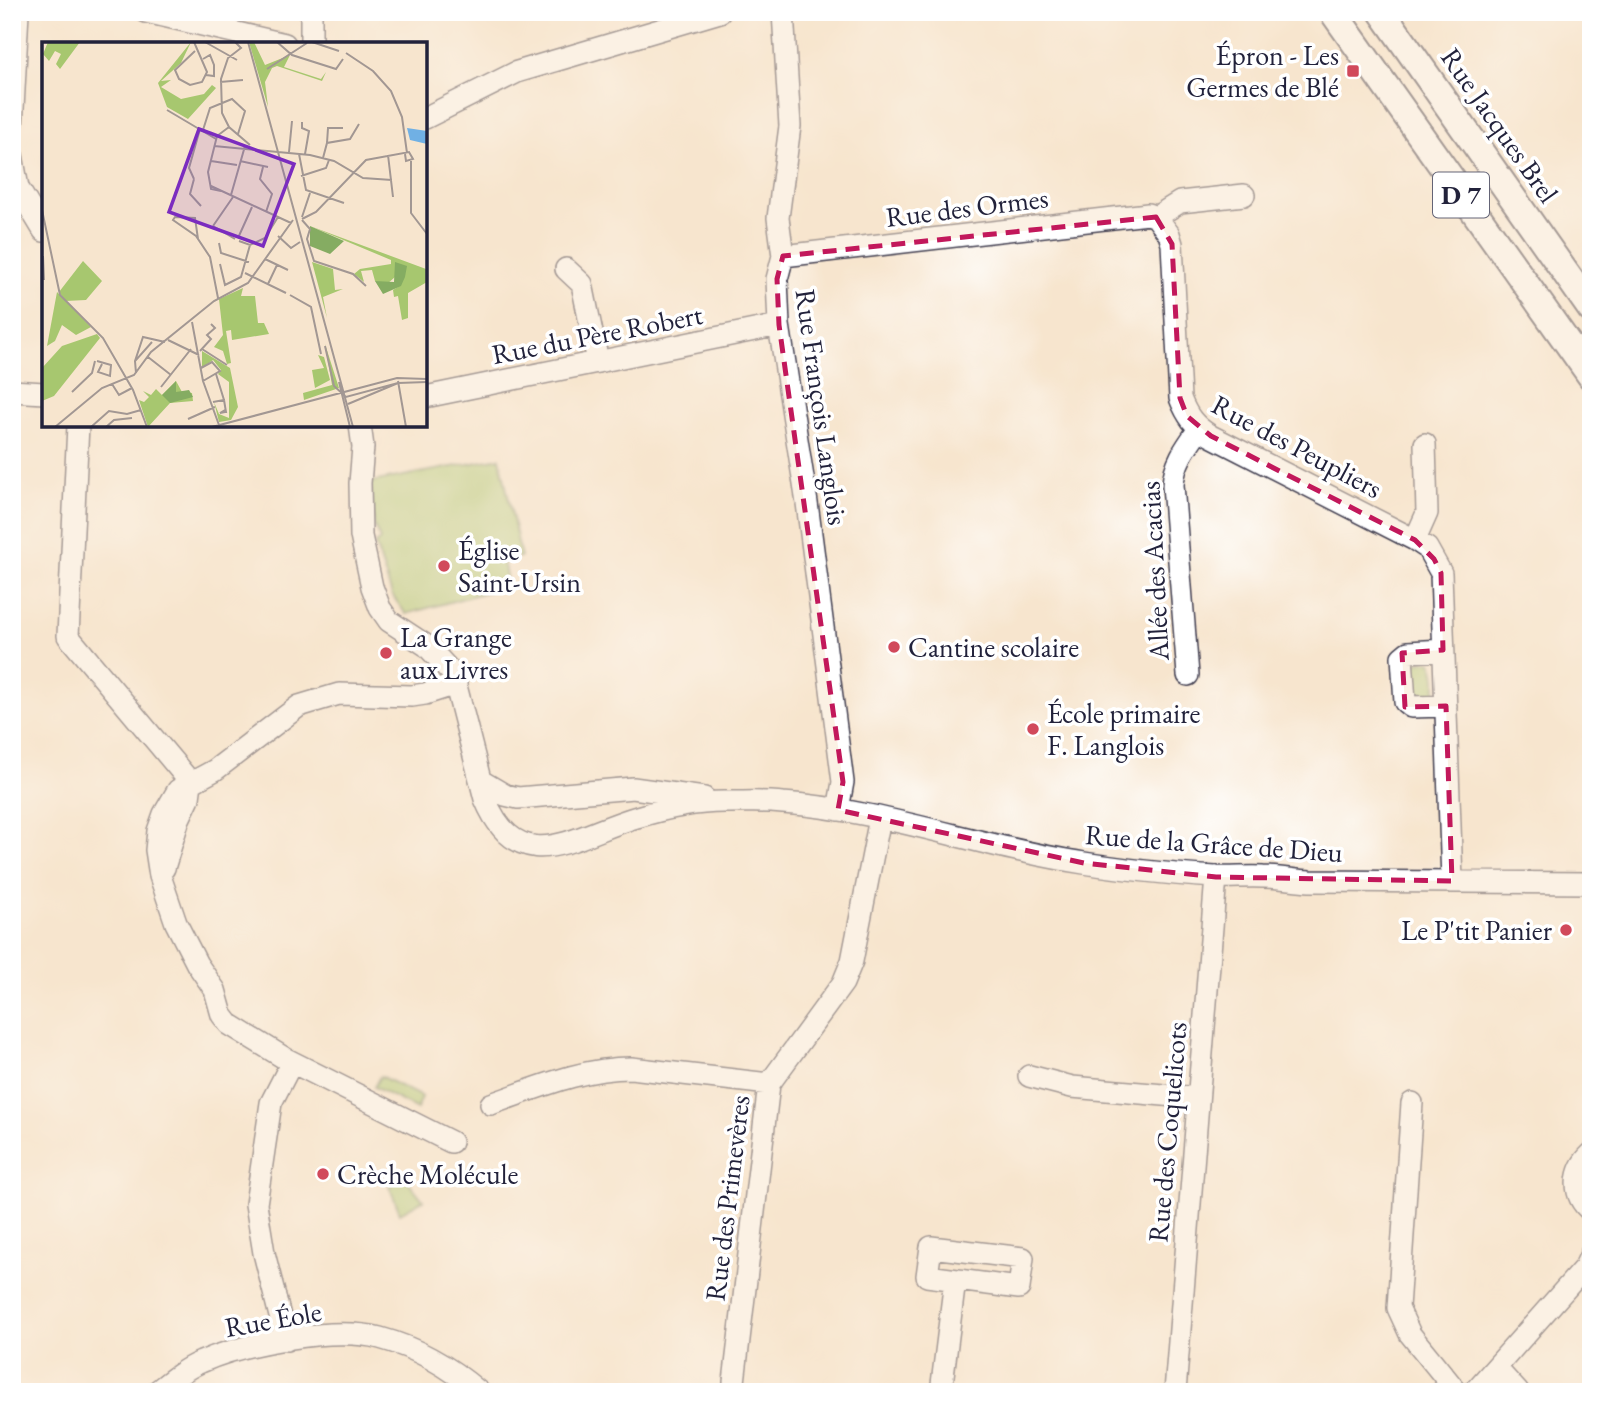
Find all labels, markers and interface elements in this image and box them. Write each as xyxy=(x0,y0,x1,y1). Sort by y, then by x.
place label: Épron - Les Germes de Blé xyxy=(1186,37,1339,105)
street label: Rue Jacques Brel xyxy=(1433,40,1567,210)
inset map xyxy=(42,42,427,427)
marker: Épron - Les Germes de Blé xyxy=(1345,63,1361,79)
road number: D 7 xyxy=(1433,172,1489,218)
street label: Rue des Ormes xyxy=(884,179,1050,235)
street label: Rue François Langlois xyxy=(788,287,856,527)
street label: Rue du Père Robert xyxy=(489,296,706,372)
street label: Rue des Peupliers xyxy=(1206,386,1388,506)
street label: Allée des Acacias xyxy=(1131,480,1177,663)
place label: Église Saint-Ursin xyxy=(458,532,581,600)
marker: Église Saint-Ursin xyxy=(436,558,452,574)
place label: La Grange aux Livres xyxy=(400,619,512,687)
place label: Cantine scolaire xyxy=(908,629,1079,665)
marker: Cantine scolaire xyxy=(886,639,902,655)
marker: La Grange aux Livres xyxy=(378,645,394,661)
place label: École primaire F. Langlois xyxy=(1047,695,1201,763)
marker: École primaire F. Langlois xyxy=(1025,721,1041,737)
street label: Rue de la Grâce de Dieu xyxy=(1084,816,1344,870)
place label: Le P'tit Panier xyxy=(1401,912,1553,948)
marker: Le P'tit Panier xyxy=(1558,922,1574,938)
street label: Rue des Coquelicots xyxy=(1139,1020,1195,1244)
street label: Rue des Primevères xyxy=(697,1093,757,1303)
place label: Crèche Molécule xyxy=(337,1156,519,1192)
marker: Crèche Molécule xyxy=(315,1166,331,1182)
street label: Rue Éole xyxy=(222,1293,324,1345)

